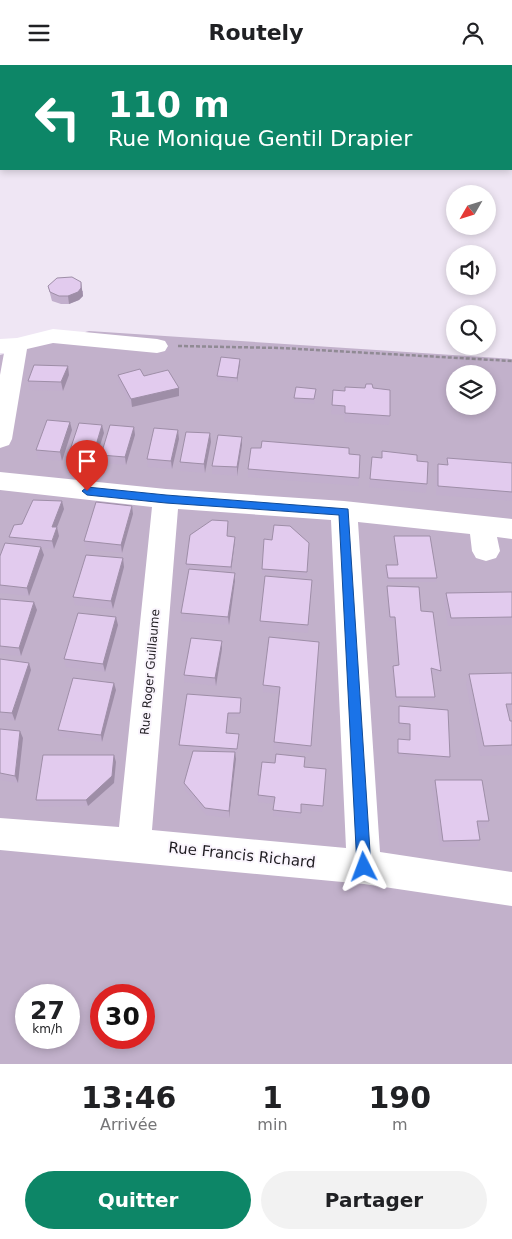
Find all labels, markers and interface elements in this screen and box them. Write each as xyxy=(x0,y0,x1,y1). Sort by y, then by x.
icon: menu xyxy=(25,19,53,47)
icon: person xyxy=(459,19,487,47)
text: Routely xyxy=(208,20,304,45)
icon: left xyxy=(25,85,90,150)
text: 110 m xyxy=(108,85,230,125)
text: Rue Monique Gentil Drapier xyxy=(108,126,412,151)
north arrow xyxy=(446,185,496,235)
map controls xyxy=(446,185,496,415)
button: sound xyxy=(446,245,496,295)
button: search xyxy=(446,305,496,355)
button: layers xyxy=(446,365,496,415)
pin xyxy=(66,440,108,491)
icon: arrive xyxy=(73,447,101,475)
street label: Rue Roger Guillaume xyxy=(138,608,162,736)
street label: Rue Francis Richard xyxy=(168,838,316,872)
position arrow xyxy=(337,840,389,892)
speed limit sign: 30 xyxy=(90,984,155,1049)
text: 27 xyxy=(30,996,65,1025)
text: km/h xyxy=(32,1022,63,1036)
text: 13:46 xyxy=(81,1080,176,1115)
text: 1 xyxy=(262,1080,283,1115)
text: 190 xyxy=(368,1080,431,1115)
text: Arrivée xyxy=(100,1115,157,1134)
text: min xyxy=(257,1115,288,1134)
text: m xyxy=(392,1115,408,1134)
button: Quitter xyxy=(25,1171,251,1229)
button: Partager xyxy=(261,1171,487,1229)

